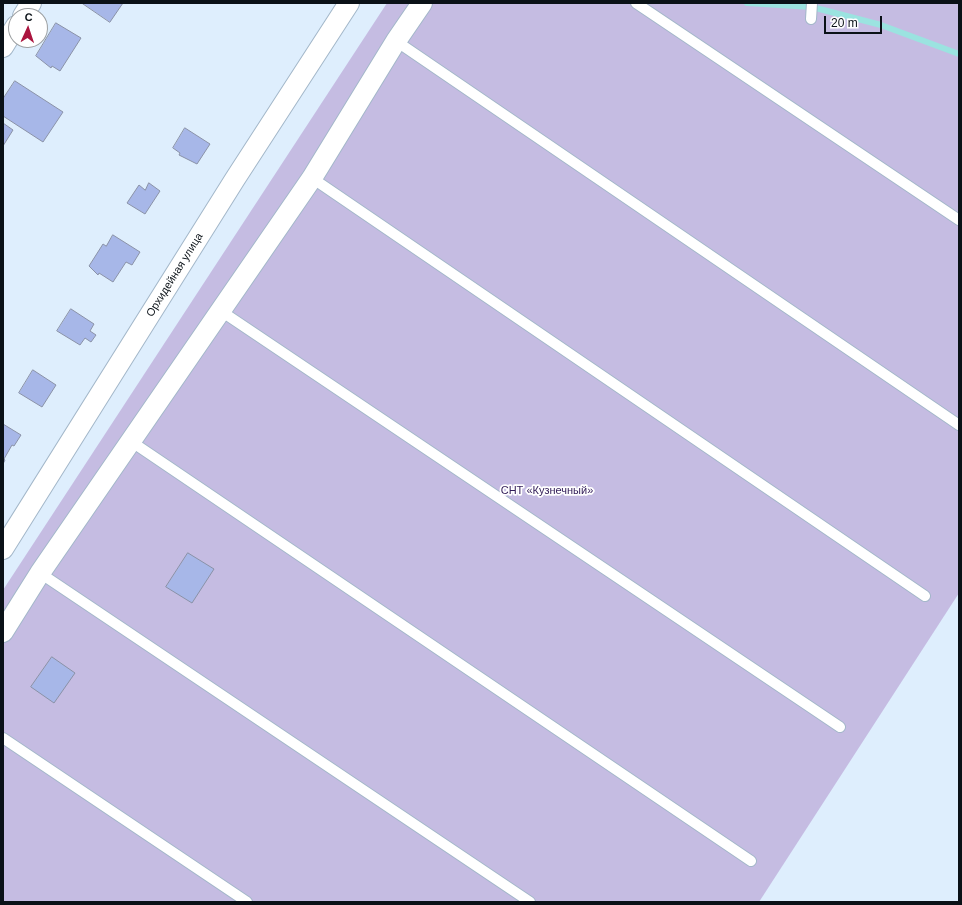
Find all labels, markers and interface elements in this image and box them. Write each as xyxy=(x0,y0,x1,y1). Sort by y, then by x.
north arrow xyxy=(8,8,48,48)
scale bar xyxy=(826,8,884,34)
text: С xyxy=(24,11,33,23)
text: 20 m xyxy=(831,16,858,30)
street label: Орхидейная улица xyxy=(144,231,206,319)
park label: СНТ «Кузнечный» xyxy=(501,484,593,498)

